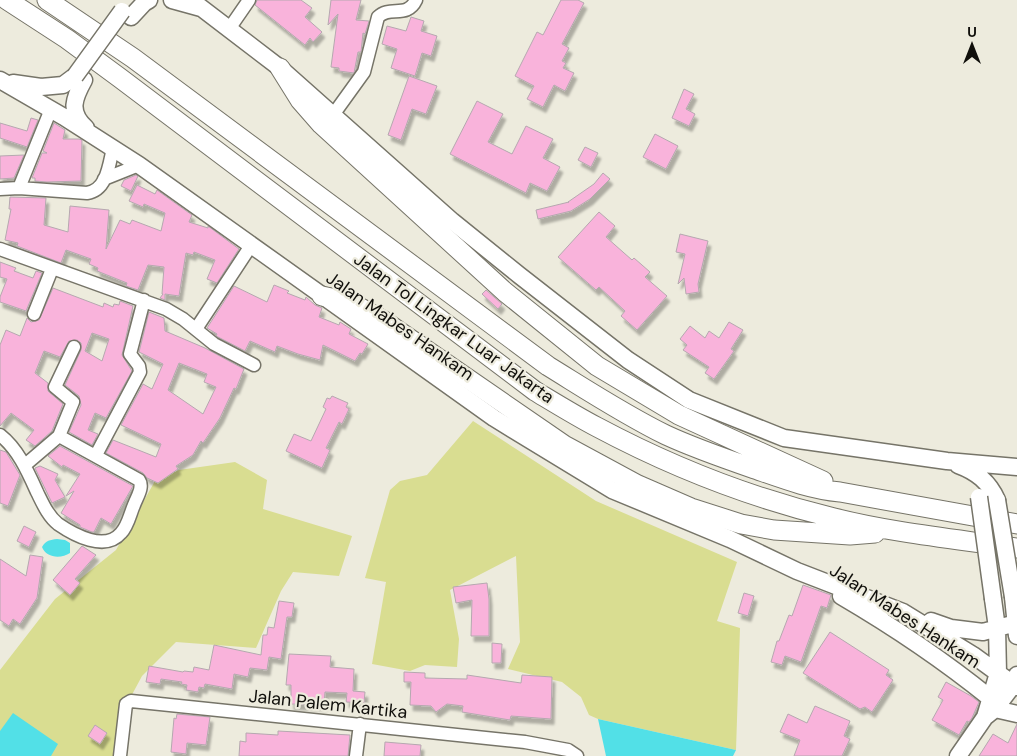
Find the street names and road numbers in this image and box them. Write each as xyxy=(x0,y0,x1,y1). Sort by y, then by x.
street label: Jalan Tol Lingkar Luar Jakarta xyxy=(349,247,559,409)
street label: Jalan Mabes Hankam xyxy=(321,266,479,386)
street label: Jalan Mabes Hankam xyxy=(825,558,985,674)
street label: Jalan Palem Kartika xyxy=(248,684,408,724)

